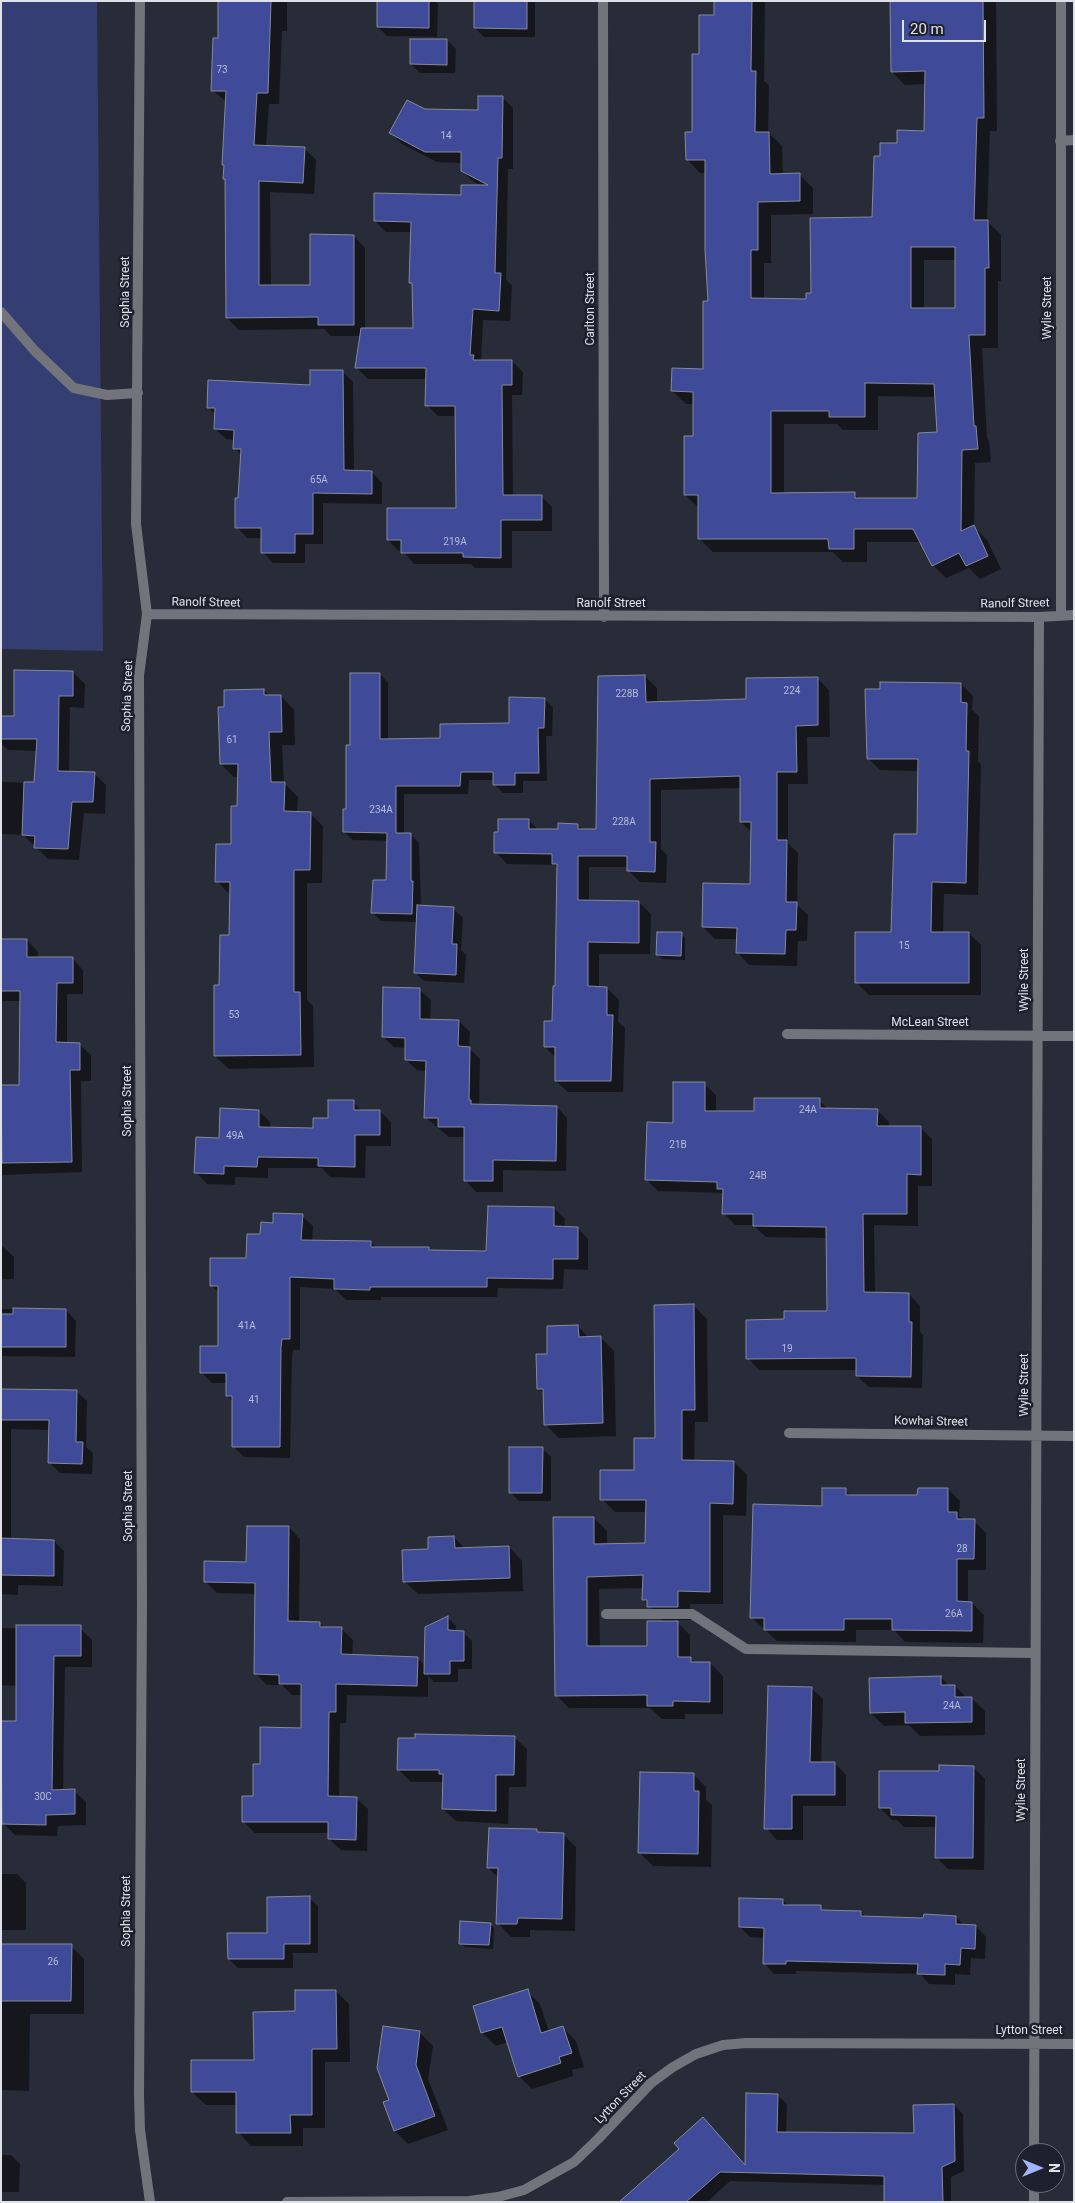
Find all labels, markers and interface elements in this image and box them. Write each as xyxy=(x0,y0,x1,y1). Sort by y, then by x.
scale bar xyxy=(905,10,989,42)
text: 20 m xyxy=(910,20,944,38)
house number: 73 xyxy=(216,64,228,76)
house number: 14 xyxy=(440,130,452,142)
street label: Sophia Street xyxy=(119,256,133,328)
street label: Carlton Street xyxy=(584,272,598,346)
street label: Wylie Street xyxy=(1041,276,1055,340)
house number: 65A xyxy=(310,474,328,486)
house number: 219A xyxy=(443,536,467,548)
street label: Ranolf Street xyxy=(171,595,241,611)
street label: Ranolf Street xyxy=(980,596,1050,612)
street label: Ranolf Street xyxy=(576,597,646,611)
street label: Sophia Street xyxy=(120,660,136,732)
house number: 224 xyxy=(784,685,800,697)
house number: 228B xyxy=(615,688,639,700)
house number: 61 xyxy=(226,734,238,746)
house number: 234A xyxy=(369,804,393,816)
house number: 228A xyxy=(612,816,636,828)
house number: 15 xyxy=(898,940,910,952)
street label: Wylie Street xyxy=(1018,948,1032,1012)
house number: 53 xyxy=(228,1009,240,1021)
street label: McLean Street xyxy=(891,1016,969,1030)
street label: Sophia Street xyxy=(121,1065,135,1137)
house number: 24A xyxy=(799,1104,817,1116)
house number: 49A xyxy=(226,1130,244,1142)
house number: 21B xyxy=(669,1139,687,1151)
house number: 24B xyxy=(749,1170,767,1182)
house number: 41A xyxy=(238,1320,256,1332)
house number: 19 xyxy=(781,1343,793,1355)
street label: Wylie Street xyxy=(1018,1353,1032,1417)
house number: 41 xyxy=(248,1394,260,1406)
street label: Kowhai Street xyxy=(894,1414,968,1430)
street label: Sophia Street xyxy=(122,1470,136,1542)
house number: 28 xyxy=(956,1543,968,1555)
house number: 26A xyxy=(945,1608,963,1620)
house number: 24A xyxy=(943,1700,961,1712)
street label: Wylie Street xyxy=(1015,1758,1029,1822)
house number: 30C xyxy=(34,1791,52,1803)
street label: Sophia Street xyxy=(120,1875,134,1947)
house number: 26 xyxy=(47,1956,59,1968)
street label: Lytton Street xyxy=(995,2024,1063,2038)
street label: Lytton Street xyxy=(592,2069,650,2127)
north arrow xyxy=(1015,2143,1065,2193)
text: N xyxy=(1046,2163,1062,2173)

